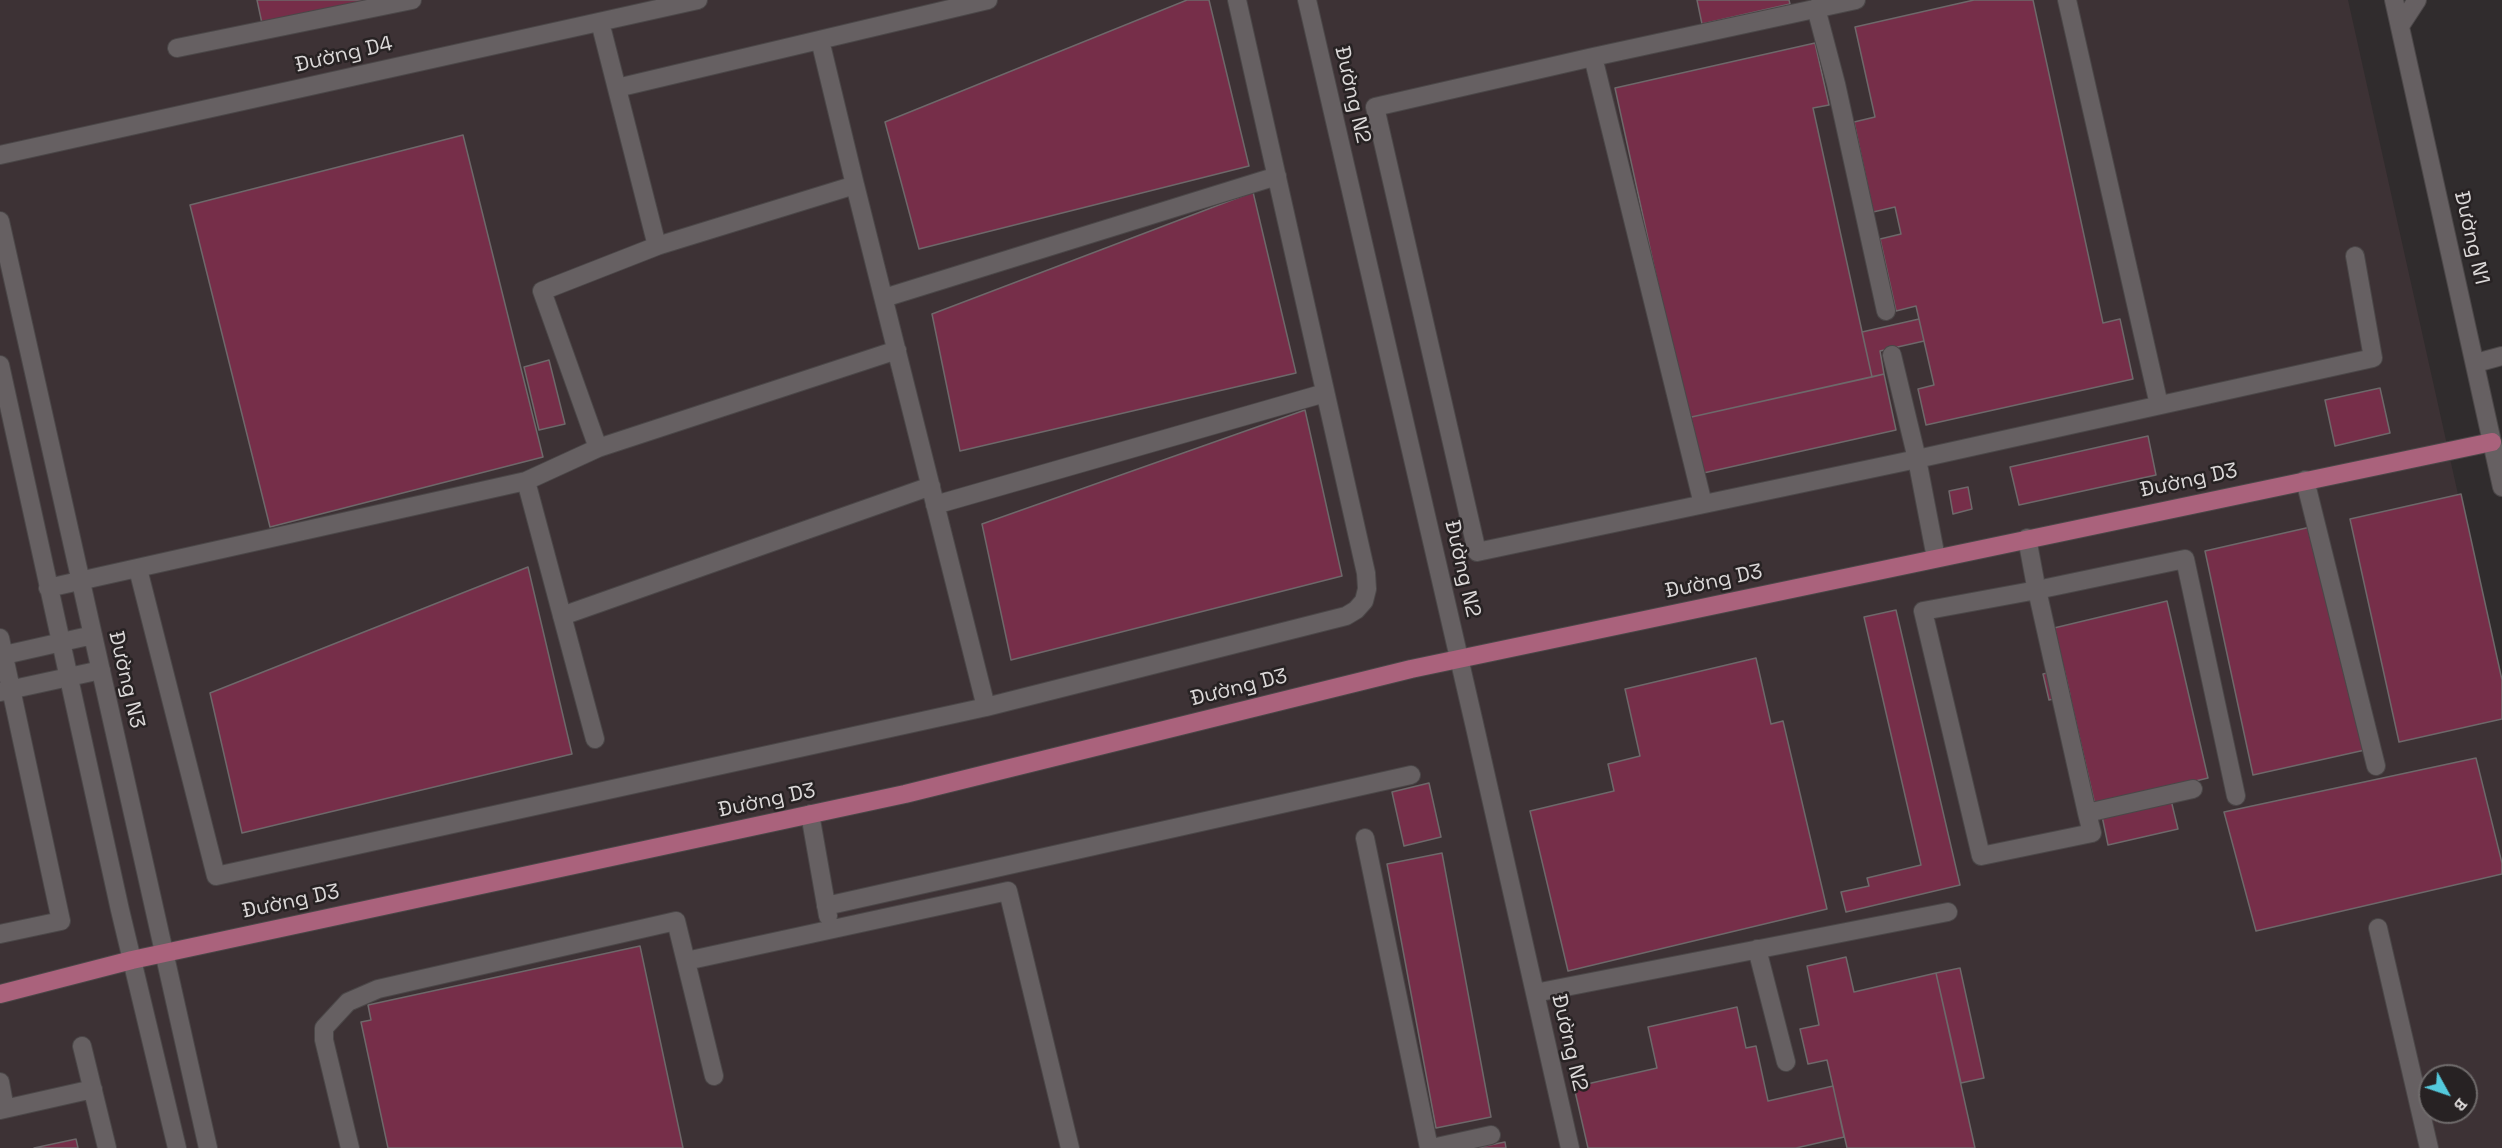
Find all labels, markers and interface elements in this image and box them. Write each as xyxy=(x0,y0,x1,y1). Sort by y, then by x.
street label: Đường D4 xyxy=(293,32,395,78)
street label: Đường N2 xyxy=(1329,44,1375,146)
street label: Đường N1 xyxy=(2448,189,2494,287)
street label: Đường D3 xyxy=(2138,458,2240,504)
street label: Đường N2 xyxy=(1439,518,1485,620)
street label: Đường D3 xyxy=(1663,559,1765,605)
street label: Đường N3 xyxy=(103,629,149,731)
street label: Đường D3 xyxy=(1188,664,1290,712)
street label: Đường D3 xyxy=(716,778,818,824)
street label: Đường D3 xyxy=(240,879,342,925)
street label: Đường N2 xyxy=(1546,992,1592,1094)
north arrow xyxy=(2418,1064,2478,1124)
text: B xyxy=(2449,1094,2472,1115)

